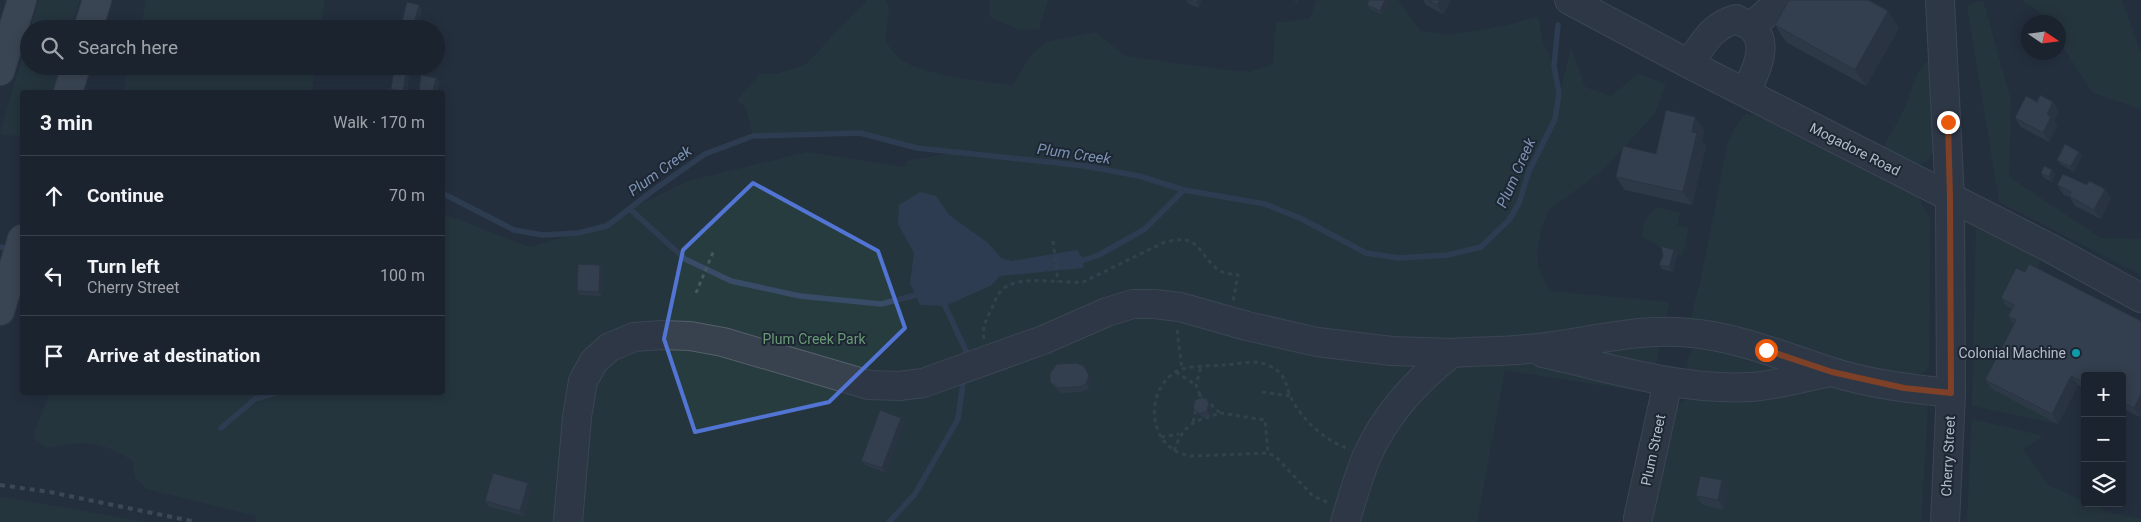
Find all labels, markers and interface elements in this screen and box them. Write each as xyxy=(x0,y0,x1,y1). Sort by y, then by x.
north arrow xyxy=(2021,15,2066,60)
search box xyxy=(20,20,445,75)
icon: search xyxy=(38,34,66,62)
text: Search here xyxy=(78,36,178,59)
text: 3 min xyxy=(40,111,93,135)
route end xyxy=(1937,111,1960,134)
text: Walk · 170 m xyxy=(333,113,425,132)
street label: Mogadore Road xyxy=(1807,119,1903,179)
water label: Plum Creek xyxy=(1493,135,1540,211)
water label: Plum Creek xyxy=(1036,140,1113,168)
water label: Plum Creek xyxy=(625,142,696,200)
icon: ahead xyxy=(40,182,68,210)
text: Continue xyxy=(87,184,164,207)
text: 70 m xyxy=(389,186,425,205)
text: Turn left xyxy=(87,255,160,278)
icon: left xyxy=(40,262,68,290)
text: 100 m xyxy=(380,266,425,285)
text: Cherry Street xyxy=(87,278,179,297)
park label: Plum Creek Park xyxy=(762,331,866,347)
route start xyxy=(1755,339,1778,362)
icon: arrive xyxy=(40,342,68,370)
text: Arrive at destination xyxy=(87,344,260,367)
place label: Colonial Machine xyxy=(1958,345,2066,361)
marker: Colonial Machine xyxy=(2070,347,2082,359)
map controls xyxy=(2081,372,2126,507)
button: + xyxy=(2081,372,2126,417)
street label: Plum Street xyxy=(1638,412,1668,487)
street label: Cherry Street xyxy=(1938,415,1958,497)
button: − xyxy=(2081,417,2126,462)
button: layers xyxy=(2081,462,2126,507)

